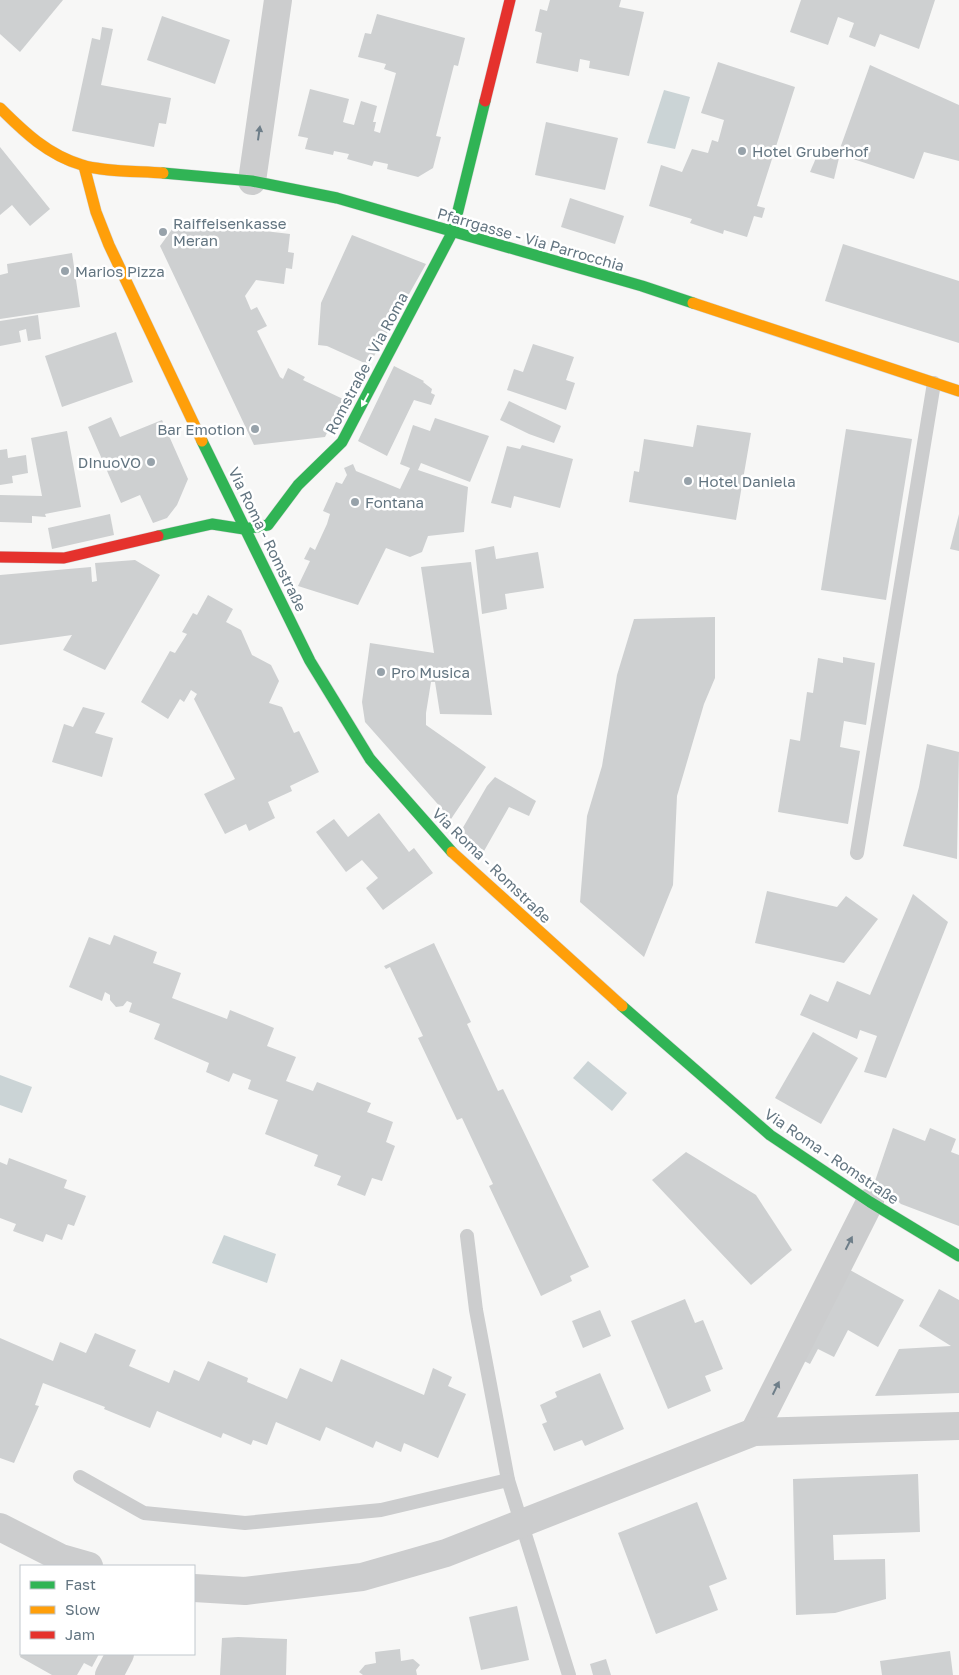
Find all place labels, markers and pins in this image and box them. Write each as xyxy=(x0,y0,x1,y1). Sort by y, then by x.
place label: Hotel Gruberhof xyxy=(752,142,869,160)
marker: Hotel Gruberhof xyxy=(736,145,748,157)
place label: Raiffeisenkasse Meran xyxy=(173,214,287,249)
marker: Raiffeisenkasse Meran xyxy=(157,226,169,238)
place label: Marios Pizza xyxy=(75,262,165,280)
marker: Marios Pizza xyxy=(59,265,71,277)
place label: Bar Emotion xyxy=(157,420,245,438)
marker: Bar Emotion xyxy=(249,423,261,435)
place label: DInuoVO xyxy=(78,453,141,471)
marker: DInuoVO xyxy=(145,456,157,468)
place label: Hotel Daniela xyxy=(698,472,796,490)
marker: Hotel Daniela xyxy=(682,475,694,487)
place label: Fontana xyxy=(365,493,424,511)
marker: Fontana xyxy=(349,496,361,508)
place label: Pro Musica xyxy=(391,663,470,681)
marker: Pro Musica xyxy=(375,666,387,678)

